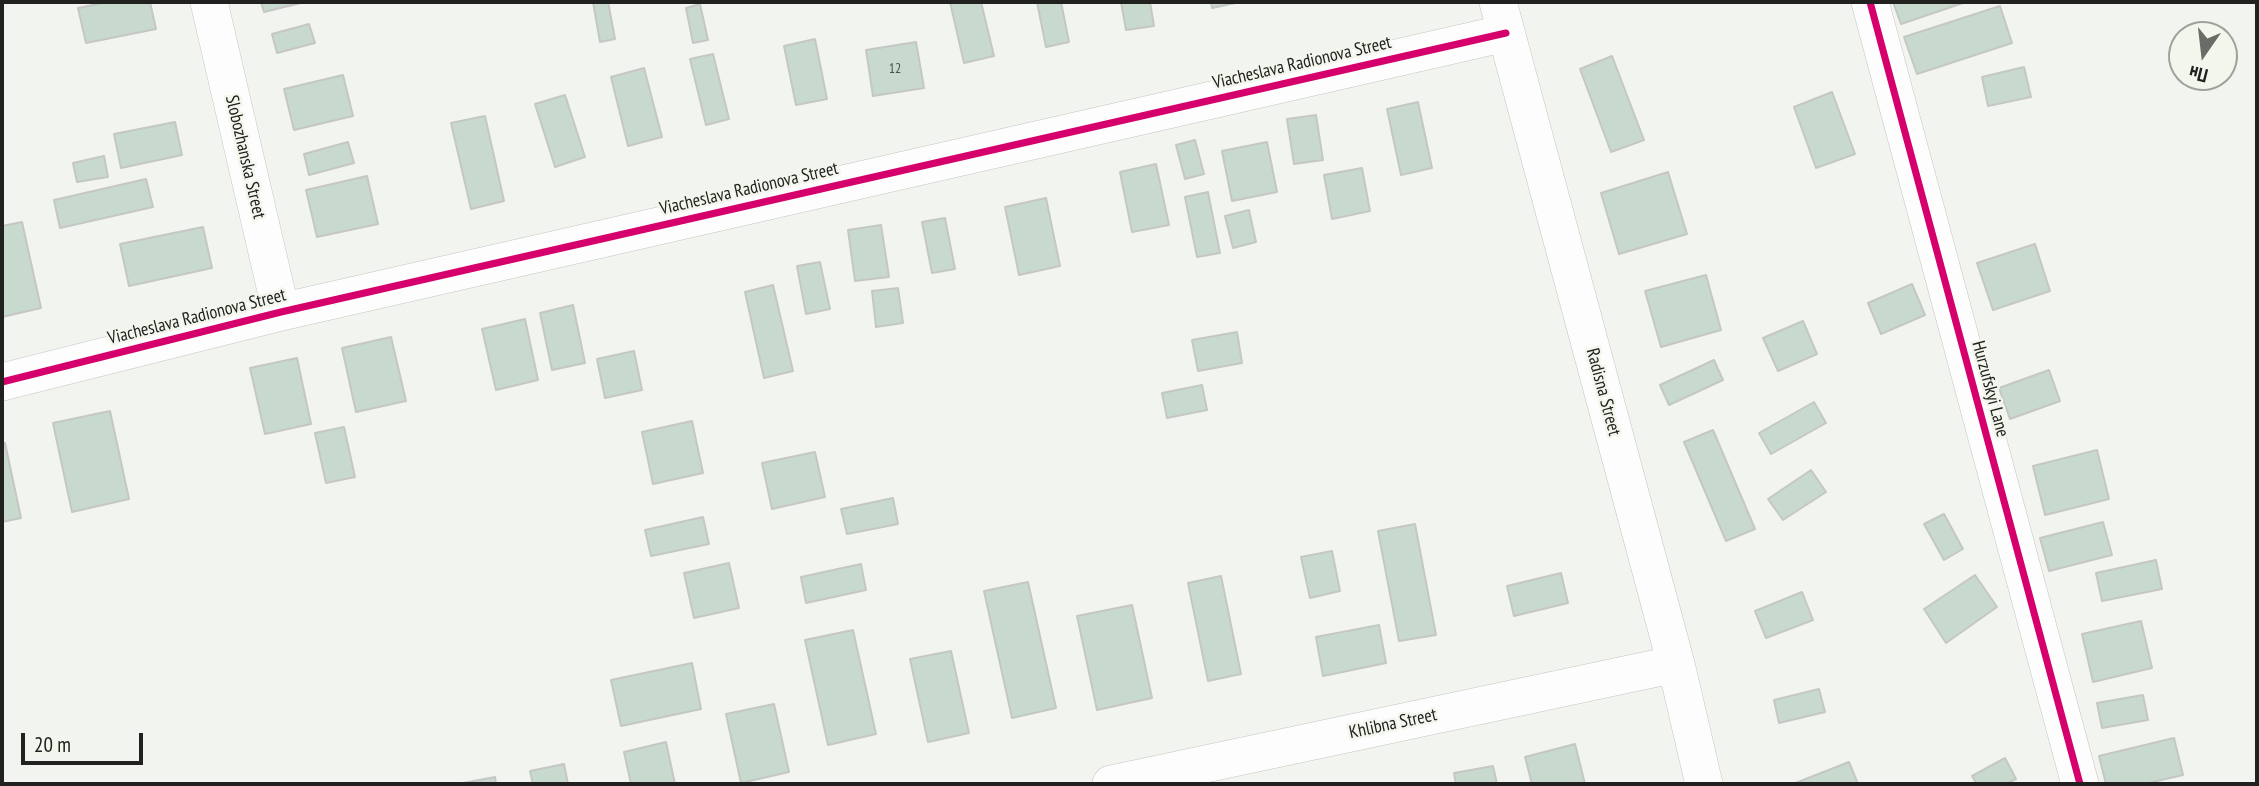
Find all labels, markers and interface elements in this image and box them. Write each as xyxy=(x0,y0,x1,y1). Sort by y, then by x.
north arrow xyxy=(2168,21,2238,91)
street label: Viacheslava Radionova Street xyxy=(1211,32,1393,94)
house number: 12 xyxy=(889,61,901,77)
text: Пн xyxy=(2187,61,2210,88)
street label: Slobozhanska Street xyxy=(220,93,270,221)
street label: Viacheslava Radionova Street xyxy=(658,158,840,220)
street label: Viacheslava Radionova Street xyxy=(106,284,288,350)
street label: Hurzufskyi Lane xyxy=(1967,339,2013,439)
street label: Radisna Street xyxy=(1581,346,1625,438)
street label: Khlibna Street xyxy=(1347,704,1439,744)
scale bar xyxy=(24,720,147,764)
text: 20 m xyxy=(34,731,71,758)

